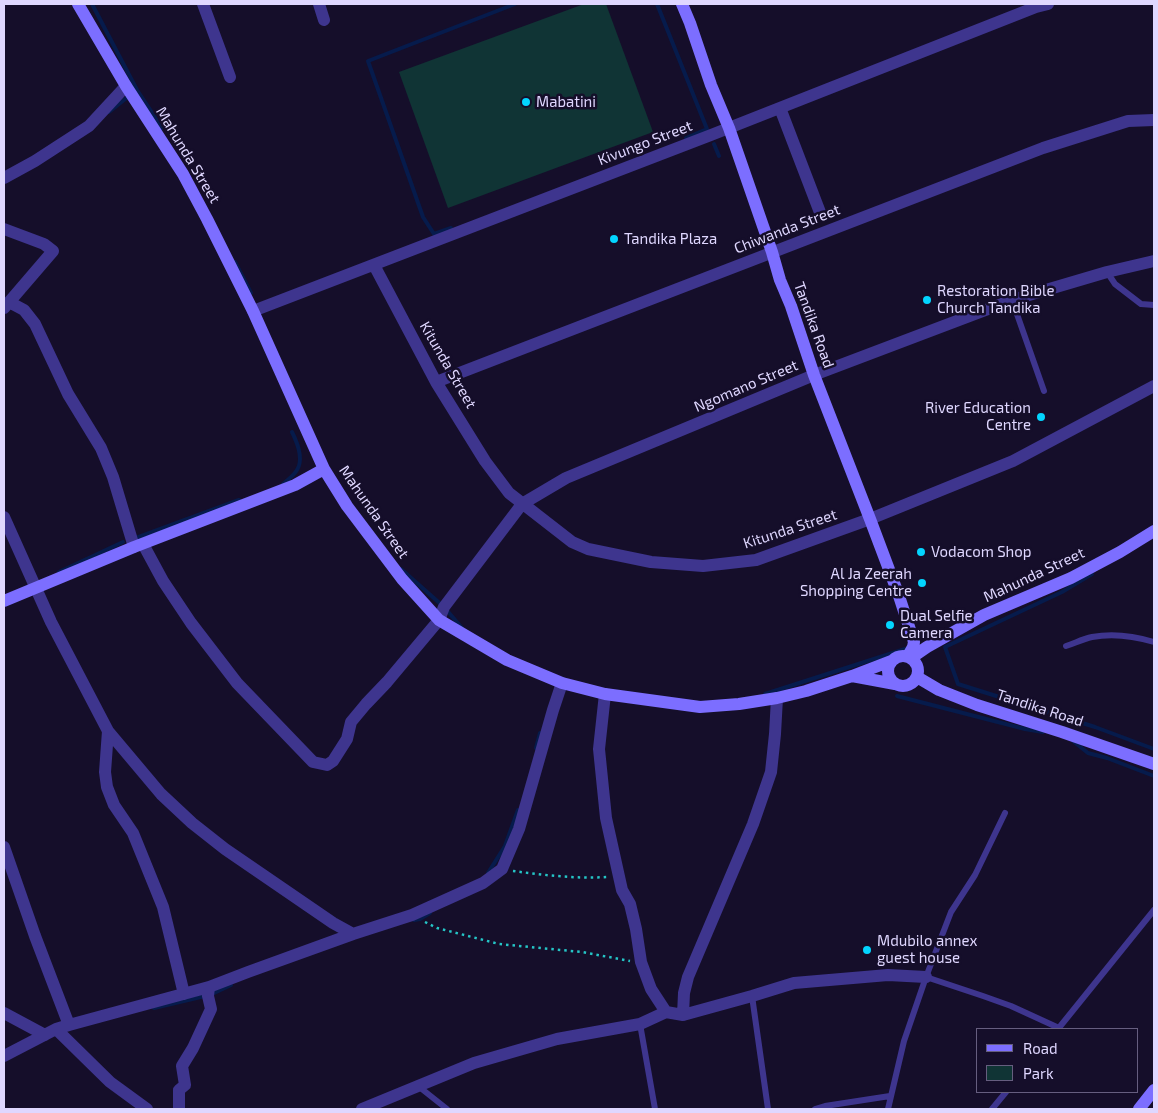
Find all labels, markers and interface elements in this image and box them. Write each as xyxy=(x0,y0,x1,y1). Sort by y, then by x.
place label: Mabatini xyxy=(536,93,596,111)
marker: Mabatini xyxy=(520,96,532,108)
street label: Mahunda Street xyxy=(152,104,224,206)
street label: Kivungo Street xyxy=(595,117,695,169)
street label: Chiwanda Street xyxy=(731,201,843,257)
place label: Tandika Plaza xyxy=(624,230,717,248)
marker: Tandika Plaza xyxy=(608,233,620,245)
street label: Tandika Road xyxy=(790,279,838,371)
place label: Restoration Bible Church Tandika xyxy=(937,282,1054,317)
marker: Restoration Bible Church Tandika xyxy=(921,294,933,306)
street label: Kitunda Street xyxy=(416,318,480,412)
street label: Ngomano Street xyxy=(691,356,801,416)
place label: River Education Centre xyxy=(925,399,1031,434)
marker: River Education Centre xyxy=(1035,411,1047,423)
street label: Mahunda Street xyxy=(335,462,413,562)
street label: Kitunda Street xyxy=(741,505,839,553)
place label: Vodacom Shop xyxy=(931,543,1031,561)
street label: Mahunda Street xyxy=(981,544,1087,606)
marker: Vodacom Shop xyxy=(915,546,927,558)
place label: Al Ja Zeerah Shopping Centre xyxy=(800,565,912,600)
marker: Al Ja Zeerah Shopping Centre xyxy=(916,577,928,589)
place label: Dual Selfie Camera xyxy=(900,607,973,642)
marker: Dual Selfie Camera xyxy=(884,619,896,631)
street label: Tandika Road xyxy=(994,685,1086,731)
place label: Mdubilo annex guest house xyxy=(877,932,978,967)
marker: Mdubilo annex guest house xyxy=(861,944,873,956)
legend xyxy=(976,1028,1138,1093)
text: Road xyxy=(1023,1039,1058,1057)
text: Park xyxy=(1023,1064,1054,1082)

